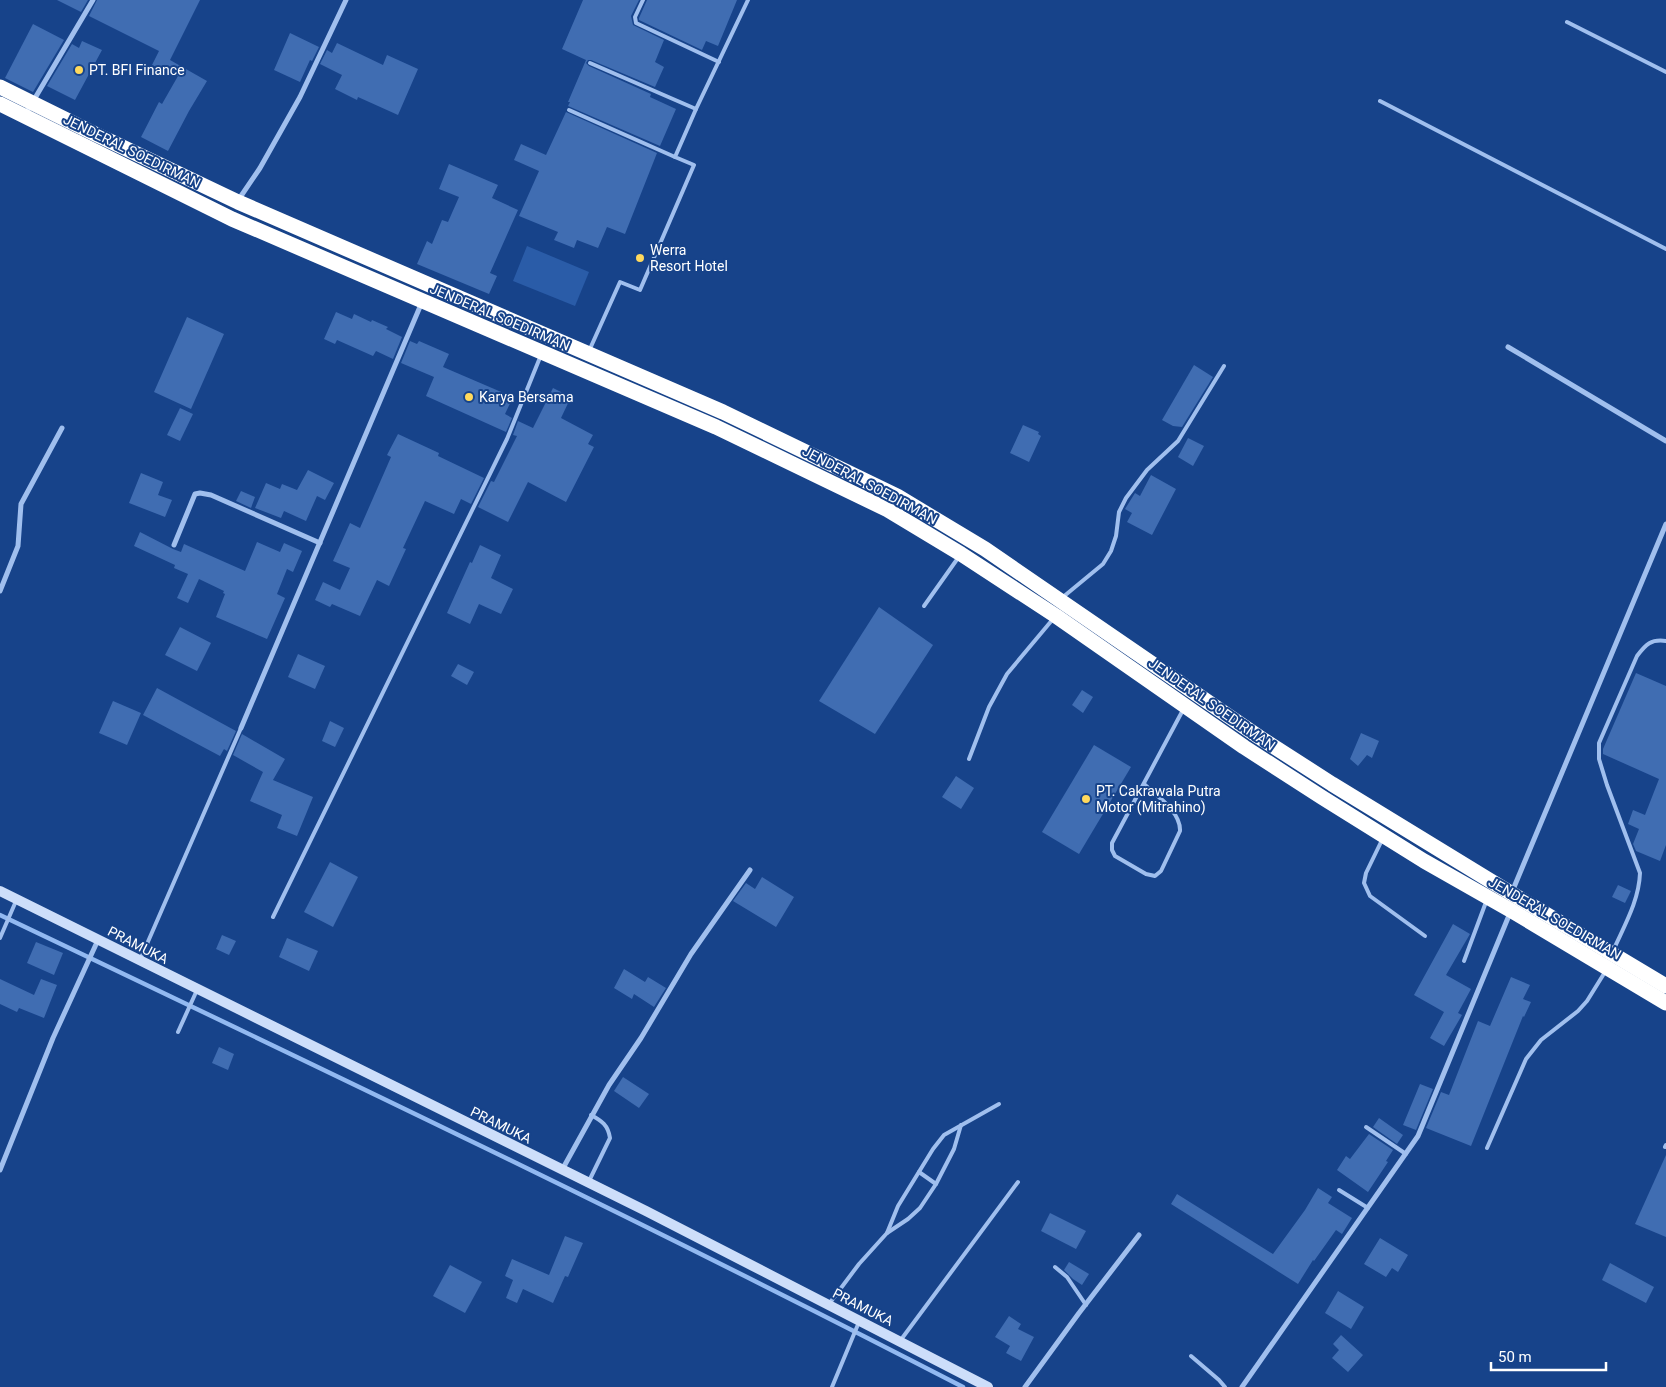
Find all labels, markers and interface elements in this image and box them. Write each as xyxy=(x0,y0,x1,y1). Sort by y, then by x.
place label: PT. BFI Finance xyxy=(89,62,185,78)
marker: PT. BFI Finance xyxy=(73,64,85,76)
street label: JENDERAL SOEDIRMAN xyxy=(61,111,203,191)
place label: Werra Resort Hotel xyxy=(650,242,728,274)
marker: Werra Resort Hotel xyxy=(634,252,646,264)
street label: JENDERAL SOEDIRMAN xyxy=(428,280,572,354)
place label: Karya Bersama xyxy=(479,389,574,405)
marker: Karya Bersama xyxy=(463,391,475,403)
street label: JENDERAL SOEDIRMAN xyxy=(800,443,940,527)
street label: JENDERAL SOEDIRMAN xyxy=(1146,654,1278,754)
place label: PT. Cakrawala Putra Motor (Mitrahino) xyxy=(1096,783,1221,816)
marker: PT. Cakrawala Putra Motor (Mitrahino) xyxy=(1080,793,1092,805)
street label: JENDERAL SOEDIRMAN xyxy=(1486,873,1624,963)
street label: PRAMUKA xyxy=(105,923,171,967)
street label: PRAMUKA xyxy=(468,1103,534,1147)
street label: PRAMUKA xyxy=(830,1285,896,1329)
scale bar xyxy=(1491,1340,1606,1372)
text: 50 m xyxy=(1498,1348,1532,1366)

